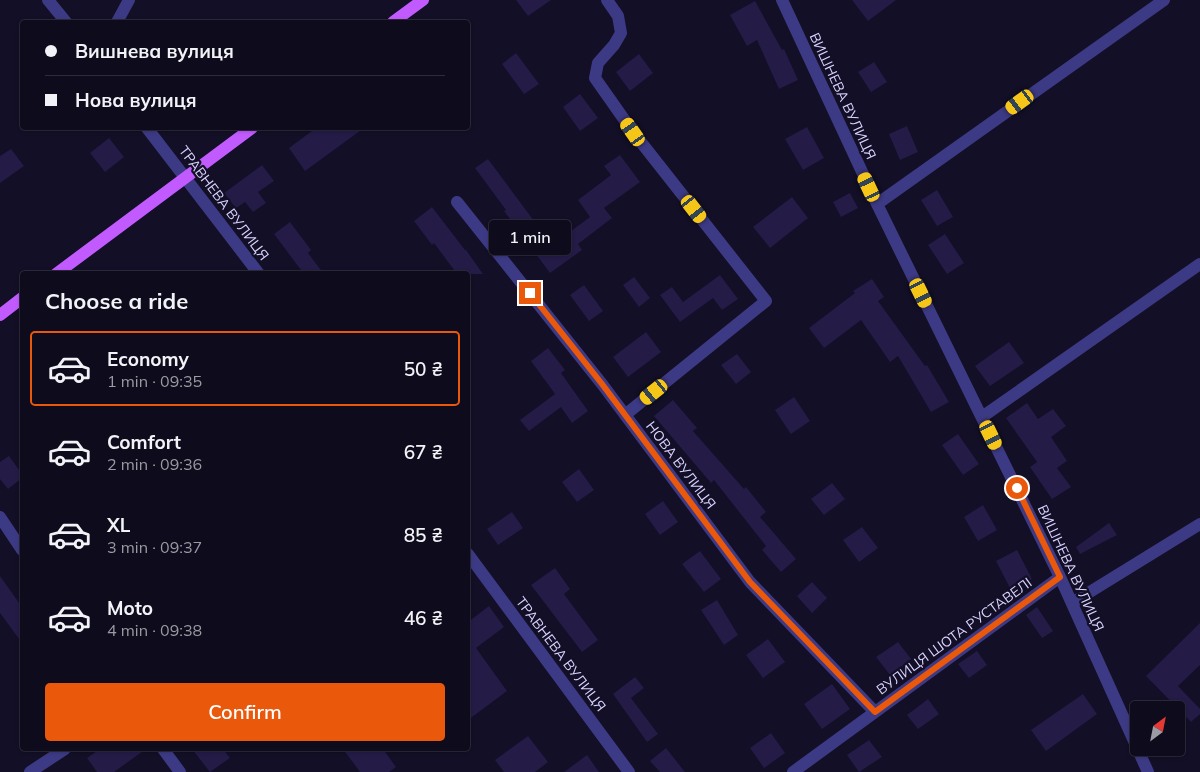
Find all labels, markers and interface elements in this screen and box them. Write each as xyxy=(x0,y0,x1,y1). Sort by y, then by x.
street label: ВИШНЕВА ВУЛИЦЯ xyxy=(806,30,880,162)
text: Вишнева вулиця xyxy=(75,39,234,63)
car xyxy=(1003,87,1036,117)
text: Нова вулиця xyxy=(75,88,197,112)
car xyxy=(618,115,647,149)
street label: ТРАВНЕВА ВУЛИЦЯ xyxy=(175,142,273,264)
car xyxy=(855,170,882,204)
car xyxy=(678,193,709,225)
callout: 1 min xyxy=(489,220,571,256)
text: 1 min xyxy=(509,227,551,247)
car xyxy=(907,276,934,310)
route end xyxy=(519,282,541,304)
text: Choose a ride xyxy=(45,287,188,315)
icon: car xyxy=(47,346,92,391)
text: Economy xyxy=(107,347,189,371)
text: 50 ₴ xyxy=(404,357,443,381)
text: 1 min · 09:35 xyxy=(107,371,202,391)
car xyxy=(637,377,670,407)
street label: НОВА ВУЛИЦЯ xyxy=(642,418,720,512)
car xyxy=(977,418,1004,452)
icon: car xyxy=(47,429,92,474)
text: Comfort xyxy=(107,430,181,454)
text: 67 ₴ xyxy=(404,440,443,464)
text: 2 min · 09:36 xyxy=(107,454,202,474)
route start xyxy=(1006,477,1028,499)
street label: ВИШНЕВА ВУЛИЦЯ xyxy=(1034,502,1108,634)
icon: car xyxy=(47,512,92,557)
text: XL xyxy=(107,513,130,537)
text: 85 ₴ xyxy=(404,523,443,547)
text: 3 min · 09:37 xyxy=(107,537,202,557)
street label: ВУЛИЦЯ ШОТА РУСТАВЕЛІ xyxy=(873,574,1035,698)
street label: ТРАВНЕВА ВУЛИЦЯ xyxy=(512,593,610,715)
icon: car xyxy=(47,595,92,640)
text: Moto xyxy=(107,596,153,620)
text: 46 ₴ xyxy=(404,606,443,630)
text: 4 min · 09:38 xyxy=(107,620,202,640)
button: Confirm xyxy=(45,683,445,741)
north arrow xyxy=(1130,701,1185,756)
map controls xyxy=(1130,701,1185,756)

